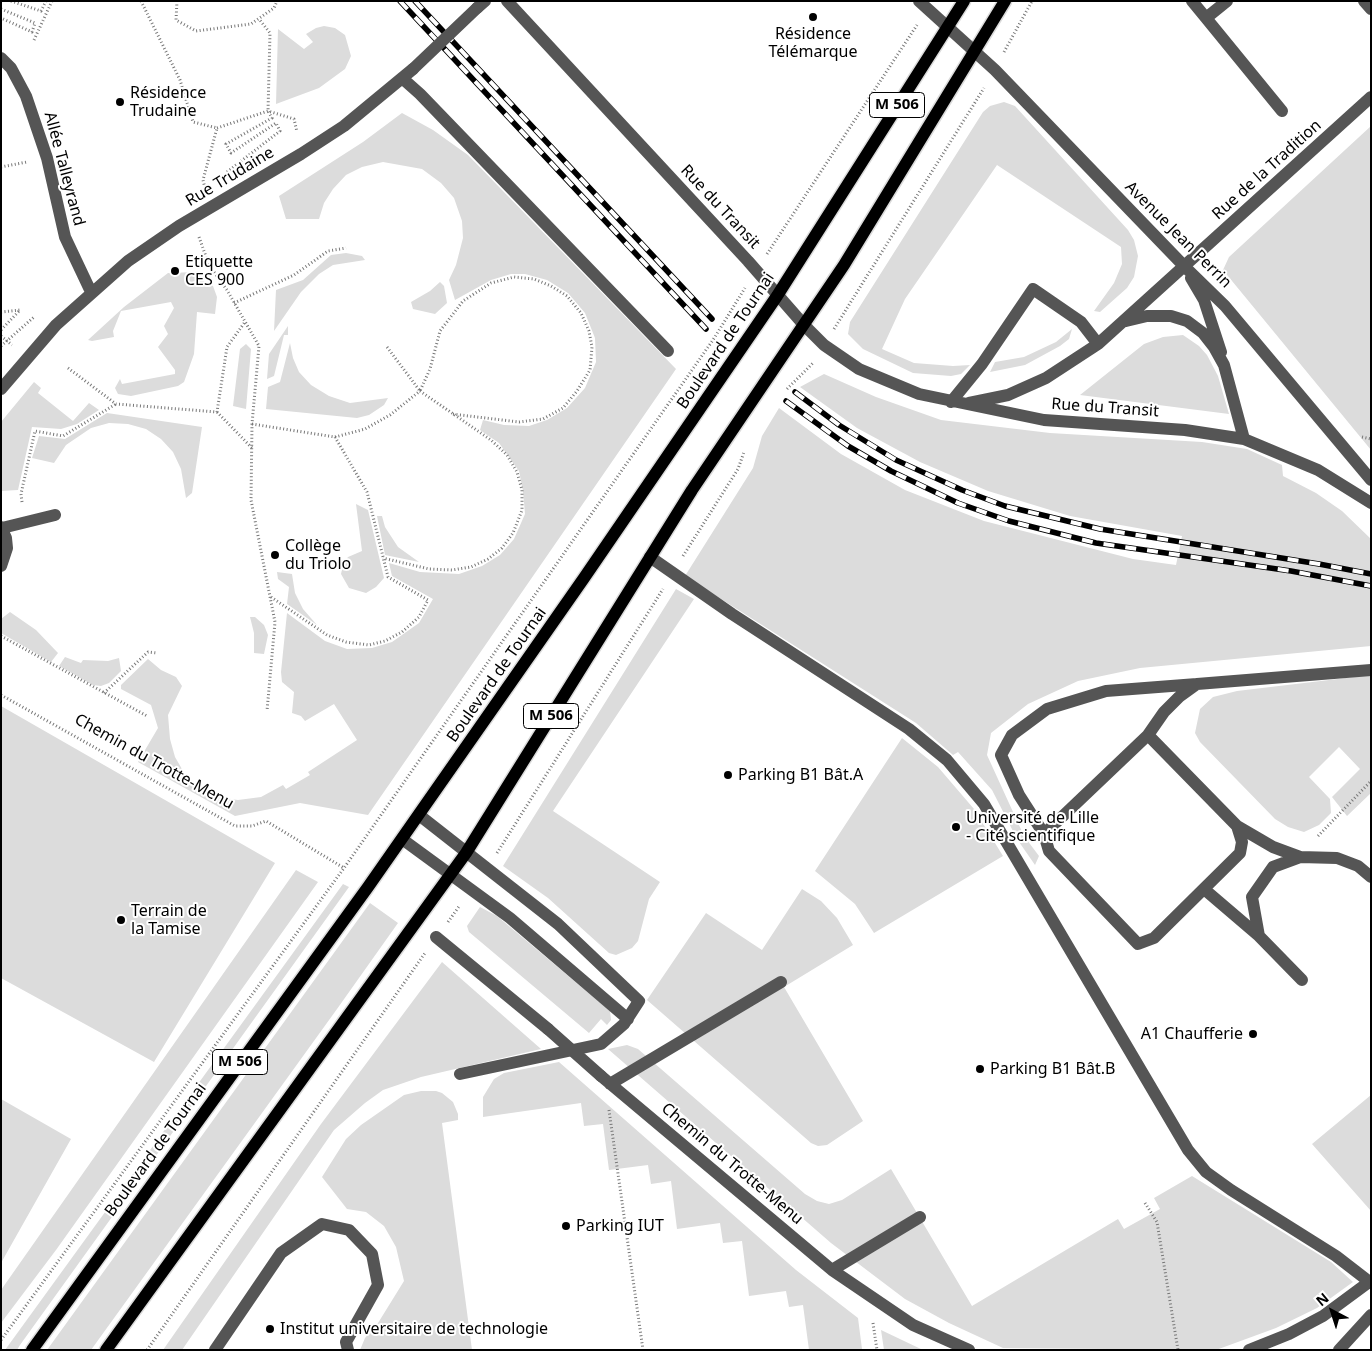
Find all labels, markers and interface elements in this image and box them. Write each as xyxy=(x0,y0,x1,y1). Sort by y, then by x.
marker: Résidence Télémarque xyxy=(807,11,819,23)
place label: Résidence Télémarque xyxy=(769,24,857,62)
place label: Résidence Trudaine xyxy=(130,83,206,121)
road number: M 506 xyxy=(870,92,924,118)
marker: Résidence Trudaine xyxy=(114,96,126,108)
street label: Allée Talleyrand xyxy=(40,110,88,228)
street label: Rue de la Tradition xyxy=(1209,116,1325,224)
street label: Rue Trudaine xyxy=(182,143,278,211)
street label: Rue du Transit xyxy=(676,161,764,253)
street label: Avenue Jean Perrin xyxy=(1121,178,1235,292)
place label: Etiquette CES 900 xyxy=(185,252,253,290)
marker: Etiquette CES 900 xyxy=(169,265,181,277)
street label: Boulevard de Tournai xyxy=(673,269,779,413)
street label: Rue du Transit xyxy=(1051,395,1159,421)
place label: Collège du Triolo xyxy=(285,536,351,574)
marker: Collège du Triolo xyxy=(269,549,281,561)
street label: Boulevard de Tournai xyxy=(443,604,551,746)
road number: M 506 xyxy=(524,704,578,728)
street label: Chemin du Trotte-Menu xyxy=(71,710,237,814)
place label: Parking B1 Bât.A xyxy=(738,765,863,785)
marker: Parking B1 Bât.A xyxy=(722,769,734,781)
place label: Université de Lille ‐ Cité scientifique xyxy=(966,808,1099,846)
marker: Université de Lille ‐ Cité scientifique xyxy=(950,821,962,833)
place label: Terrain de la Tamise xyxy=(131,901,207,939)
marker: Terrain de la Tamise xyxy=(115,914,127,926)
place label: A1 Chaufferie xyxy=(1141,1024,1243,1044)
marker: A1 Chaufferie xyxy=(1247,1028,1259,1040)
road number: M 506 xyxy=(212,1050,268,1074)
place label: Parking B1 Bât.B xyxy=(990,1059,1115,1079)
marker: Parking B1 Bât.B xyxy=(974,1063,986,1075)
street label: Boulevard de Tournai xyxy=(101,1080,211,1220)
street label: Chemin du Trotte-Menu xyxy=(657,1099,807,1229)
place label: Parking IUT xyxy=(576,1216,664,1236)
marker: Parking IUT xyxy=(560,1220,572,1232)
north arrow xyxy=(1307,1286,1357,1336)
text: N xyxy=(1312,1288,1333,1310)
place label: Institut universitaire de technologie xyxy=(280,1319,548,1339)
marker: Institut universitaire de technologie xyxy=(264,1323,276,1335)

